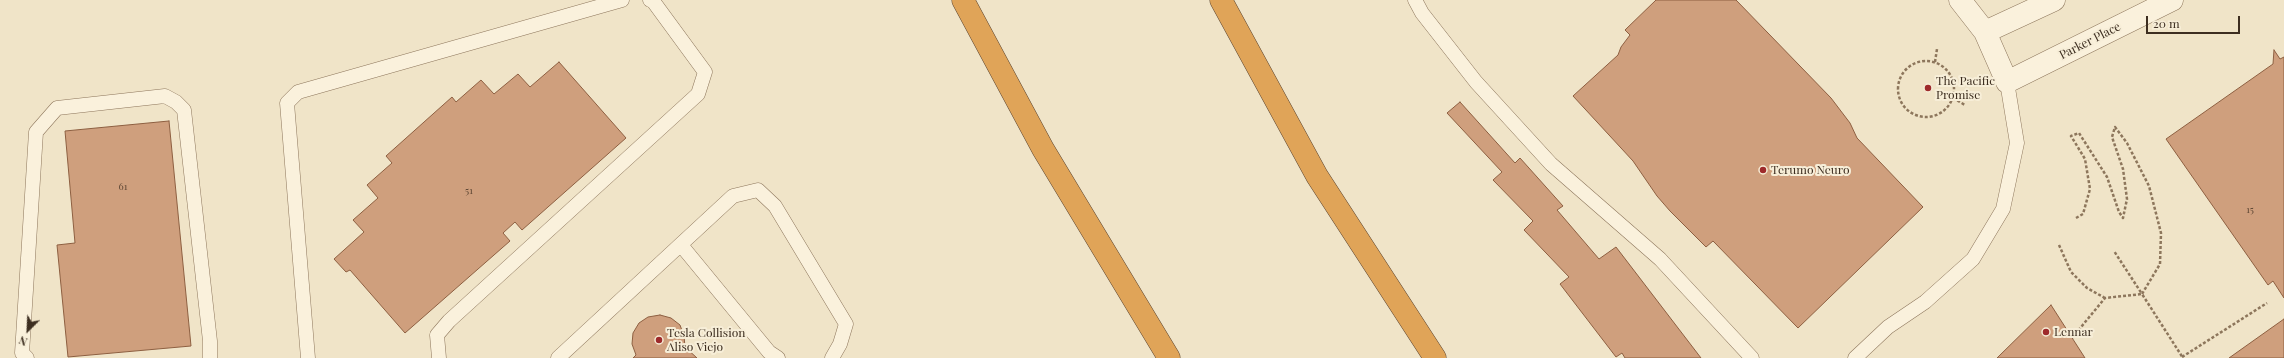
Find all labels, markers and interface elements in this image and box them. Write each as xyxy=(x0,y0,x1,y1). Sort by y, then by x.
scale bar xyxy=(2148,8,2242,34)
text: 20 m xyxy=(2153,15,2180,31)
street label: Parker Place xyxy=(2057,19,2123,63)
place label: The Pacific Promise xyxy=(1936,74,1995,102)
marker: The Pacific Promise xyxy=(1923,83,1933,93)
place label: Terumo Neuro xyxy=(1771,163,1850,177)
marker: Terumo Neuro xyxy=(1758,165,1768,175)
house number: 61 xyxy=(119,181,127,193)
house number: 51 xyxy=(465,185,473,197)
house number: 15 xyxy=(2246,204,2254,216)
north arrow xyxy=(8,310,48,350)
place label: Lennar xyxy=(2054,325,2093,339)
place label: Tesla Collision Aliso Viejo xyxy=(667,326,745,354)
marker: Lennar xyxy=(2041,327,2051,337)
text: N xyxy=(16,333,30,350)
marker: Tesla Collision Aliso Viejo xyxy=(654,335,664,345)

